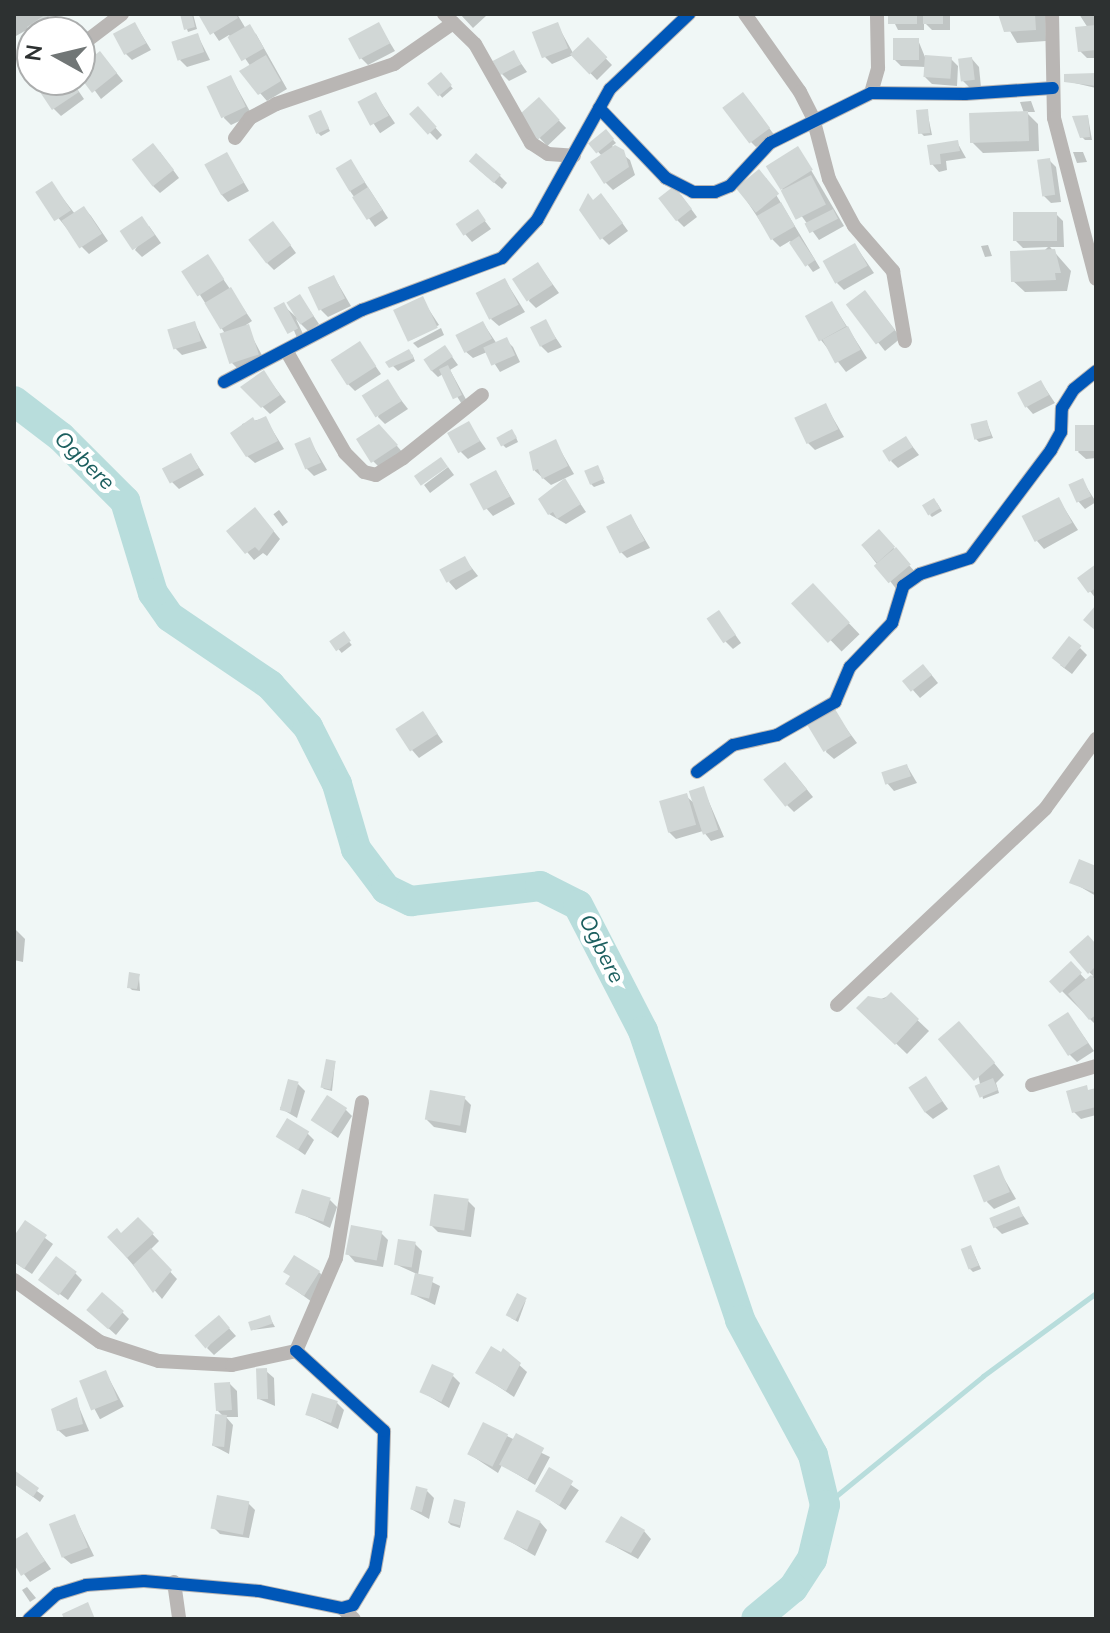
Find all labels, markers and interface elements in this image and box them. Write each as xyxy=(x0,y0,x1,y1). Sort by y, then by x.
north arrow xyxy=(16,16,96,96)
text: N xyxy=(18,43,50,63)
water label: Ogbere xyxy=(48,426,120,496)
water label: Ogbere xyxy=(573,910,629,988)

